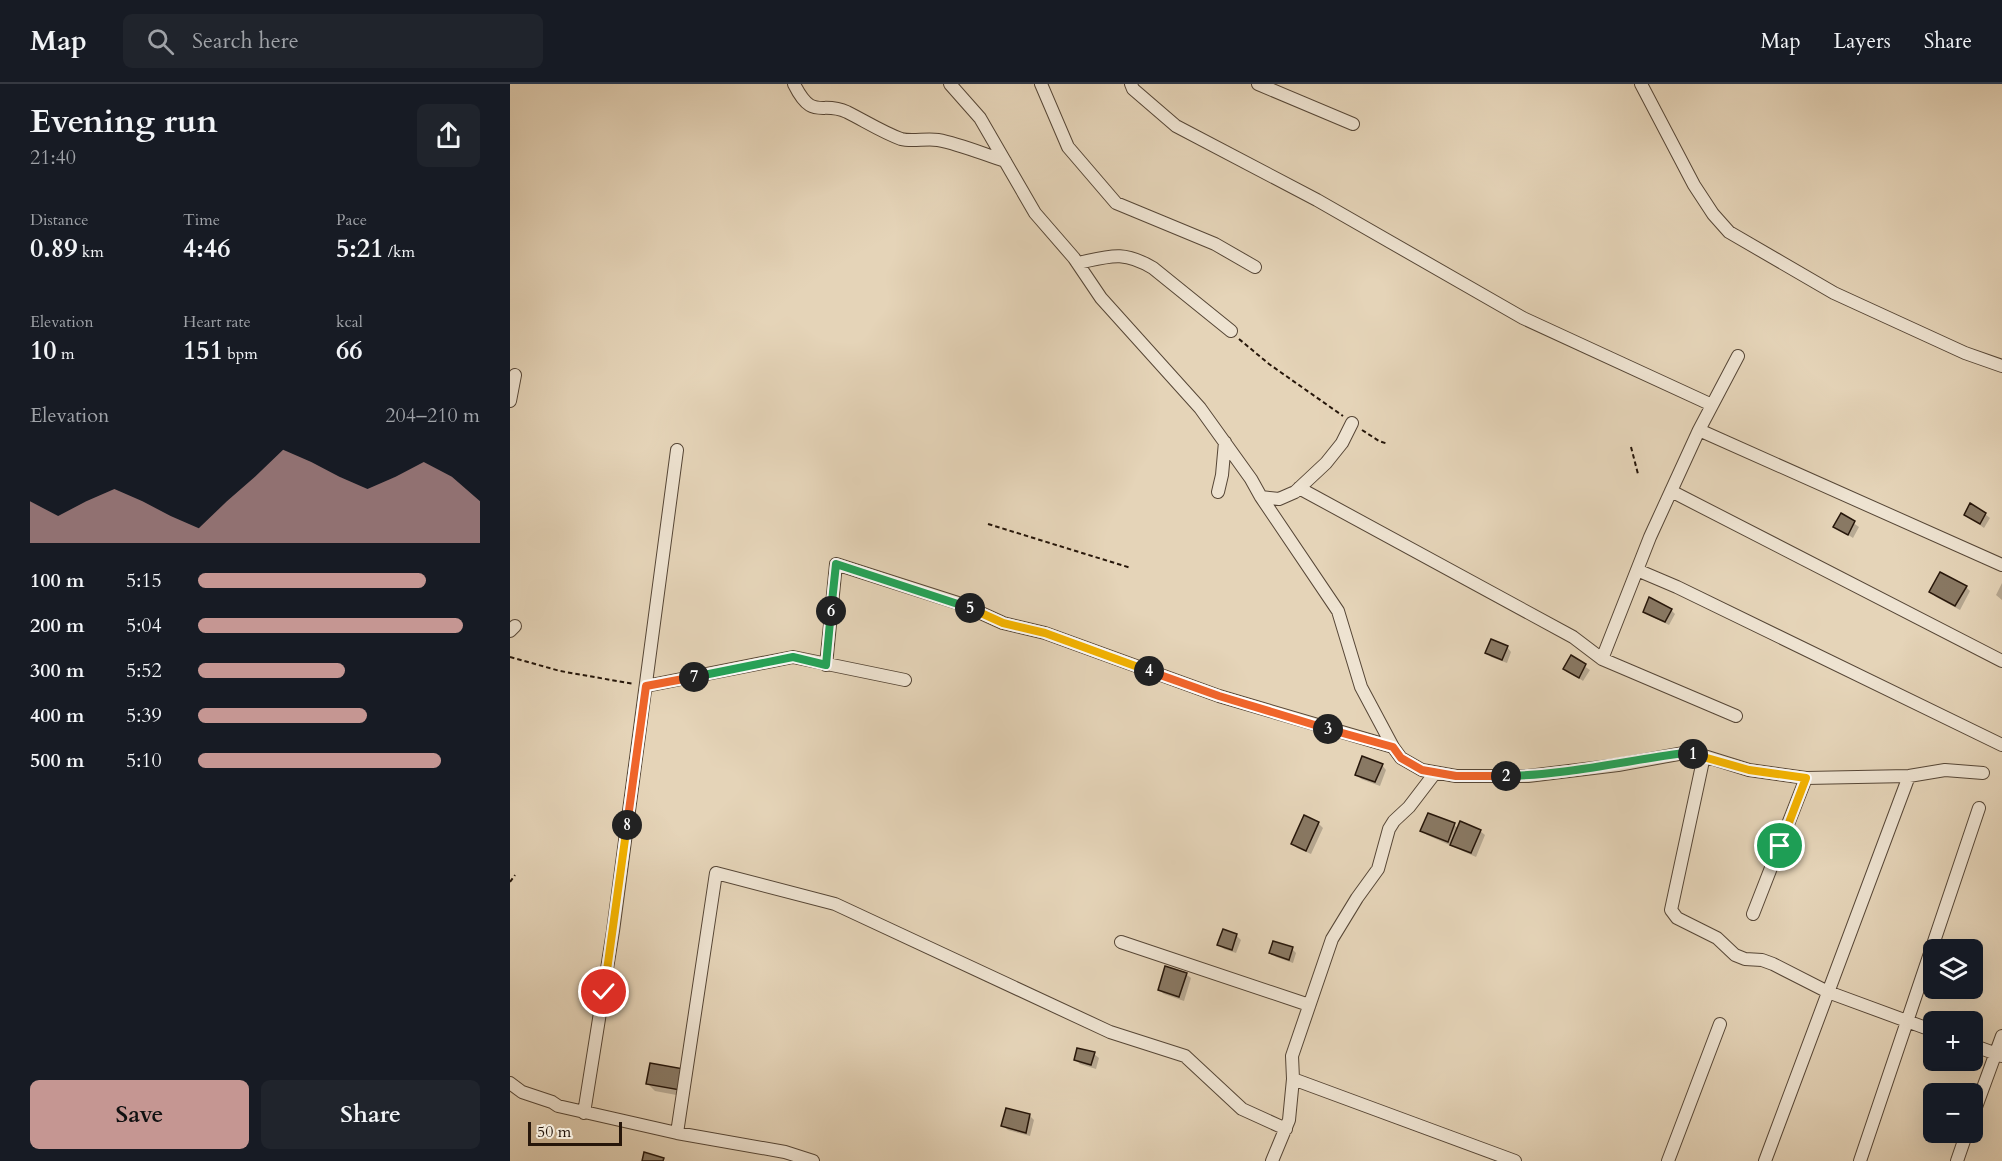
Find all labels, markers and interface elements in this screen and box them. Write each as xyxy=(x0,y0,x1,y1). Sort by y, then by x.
search box xyxy=(123,14,543,68)
text: Map xyxy=(30,22,87,60)
icon: search xyxy=(144,25,177,58)
text: Search here xyxy=(192,26,299,56)
text: Map xyxy=(1761,27,1801,56)
text: Layers xyxy=(1834,27,1891,56)
text: Share xyxy=(1924,27,1972,56)
text: Evening run xyxy=(30,99,218,144)
button: share xyxy=(417,104,480,167)
text: 21:40 xyxy=(30,144,76,171)
text: Distance xyxy=(30,209,88,231)
text: Time xyxy=(183,209,220,231)
text: Pace xyxy=(336,209,367,231)
text: 0.89 xyxy=(30,231,78,266)
text: 4:46 xyxy=(183,231,231,266)
text: 5:21 xyxy=(336,231,384,266)
text: km xyxy=(78,241,104,263)
text: /km xyxy=(384,241,415,263)
text: Elevation xyxy=(30,311,94,333)
text: Heart rate xyxy=(183,311,251,333)
text: kcal xyxy=(336,311,363,333)
text: 10 xyxy=(30,333,57,368)
text: 151 xyxy=(183,333,223,368)
text: 66 xyxy=(336,333,363,368)
text: m xyxy=(57,343,74,365)
text: bpm xyxy=(223,343,258,365)
text: Elevation xyxy=(30,402,109,429)
text: 204–210 m xyxy=(385,402,480,429)
text: 100 m xyxy=(30,567,85,594)
text: 5:15 xyxy=(126,567,162,594)
pin: 5 xyxy=(955,593,985,623)
pin: 6 xyxy=(816,596,846,626)
text: 5 xyxy=(966,597,974,619)
text: 6 xyxy=(827,600,835,622)
text: 200 m xyxy=(30,612,85,639)
text: 5:04 xyxy=(126,612,162,639)
pin: 4 xyxy=(1134,656,1164,686)
text: 300 m xyxy=(30,657,85,684)
text: 5:52 xyxy=(126,657,162,684)
text: 4 xyxy=(1145,660,1153,682)
pin: 7 xyxy=(679,662,709,692)
text: 7 xyxy=(690,666,698,688)
text: 400 m xyxy=(30,702,85,729)
text: 5:39 xyxy=(126,702,162,729)
pin: 3 xyxy=(1313,714,1343,744)
text: 3 xyxy=(1324,718,1332,740)
pin: 1 xyxy=(1678,739,1708,769)
text: 1 xyxy=(1689,743,1697,765)
text: 500 m xyxy=(30,747,85,774)
text: 5:10 xyxy=(126,747,162,774)
pin: 2 xyxy=(1491,761,1521,791)
text: 2 xyxy=(1502,765,1510,787)
pin: 8 xyxy=(612,810,642,840)
text: 8 xyxy=(623,814,631,836)
pin xyxy=(1754,820,1805,871)
icon: arrive xyxy=(1763,829,1796,862)
map controls xyxy=(1923,939,1983,1143)
button: layers xyxy=(1923,939,1983,999)
pin xyxy=(578,966,629,1017)
icon: check xyxy=(587,975,620,1008)
button: + xyxy=(1923,1011,1983,1071)
button: Save xyxy=(30,1080,249,1149)
button: Share xyxy=(261,1080,480,1149)
button: − xyxy=(1923,1083,1983,1143)
scale bar xyxy=(528,1119,622,1146)
text: 50 m xyxy=(537,1121,571,1143)

